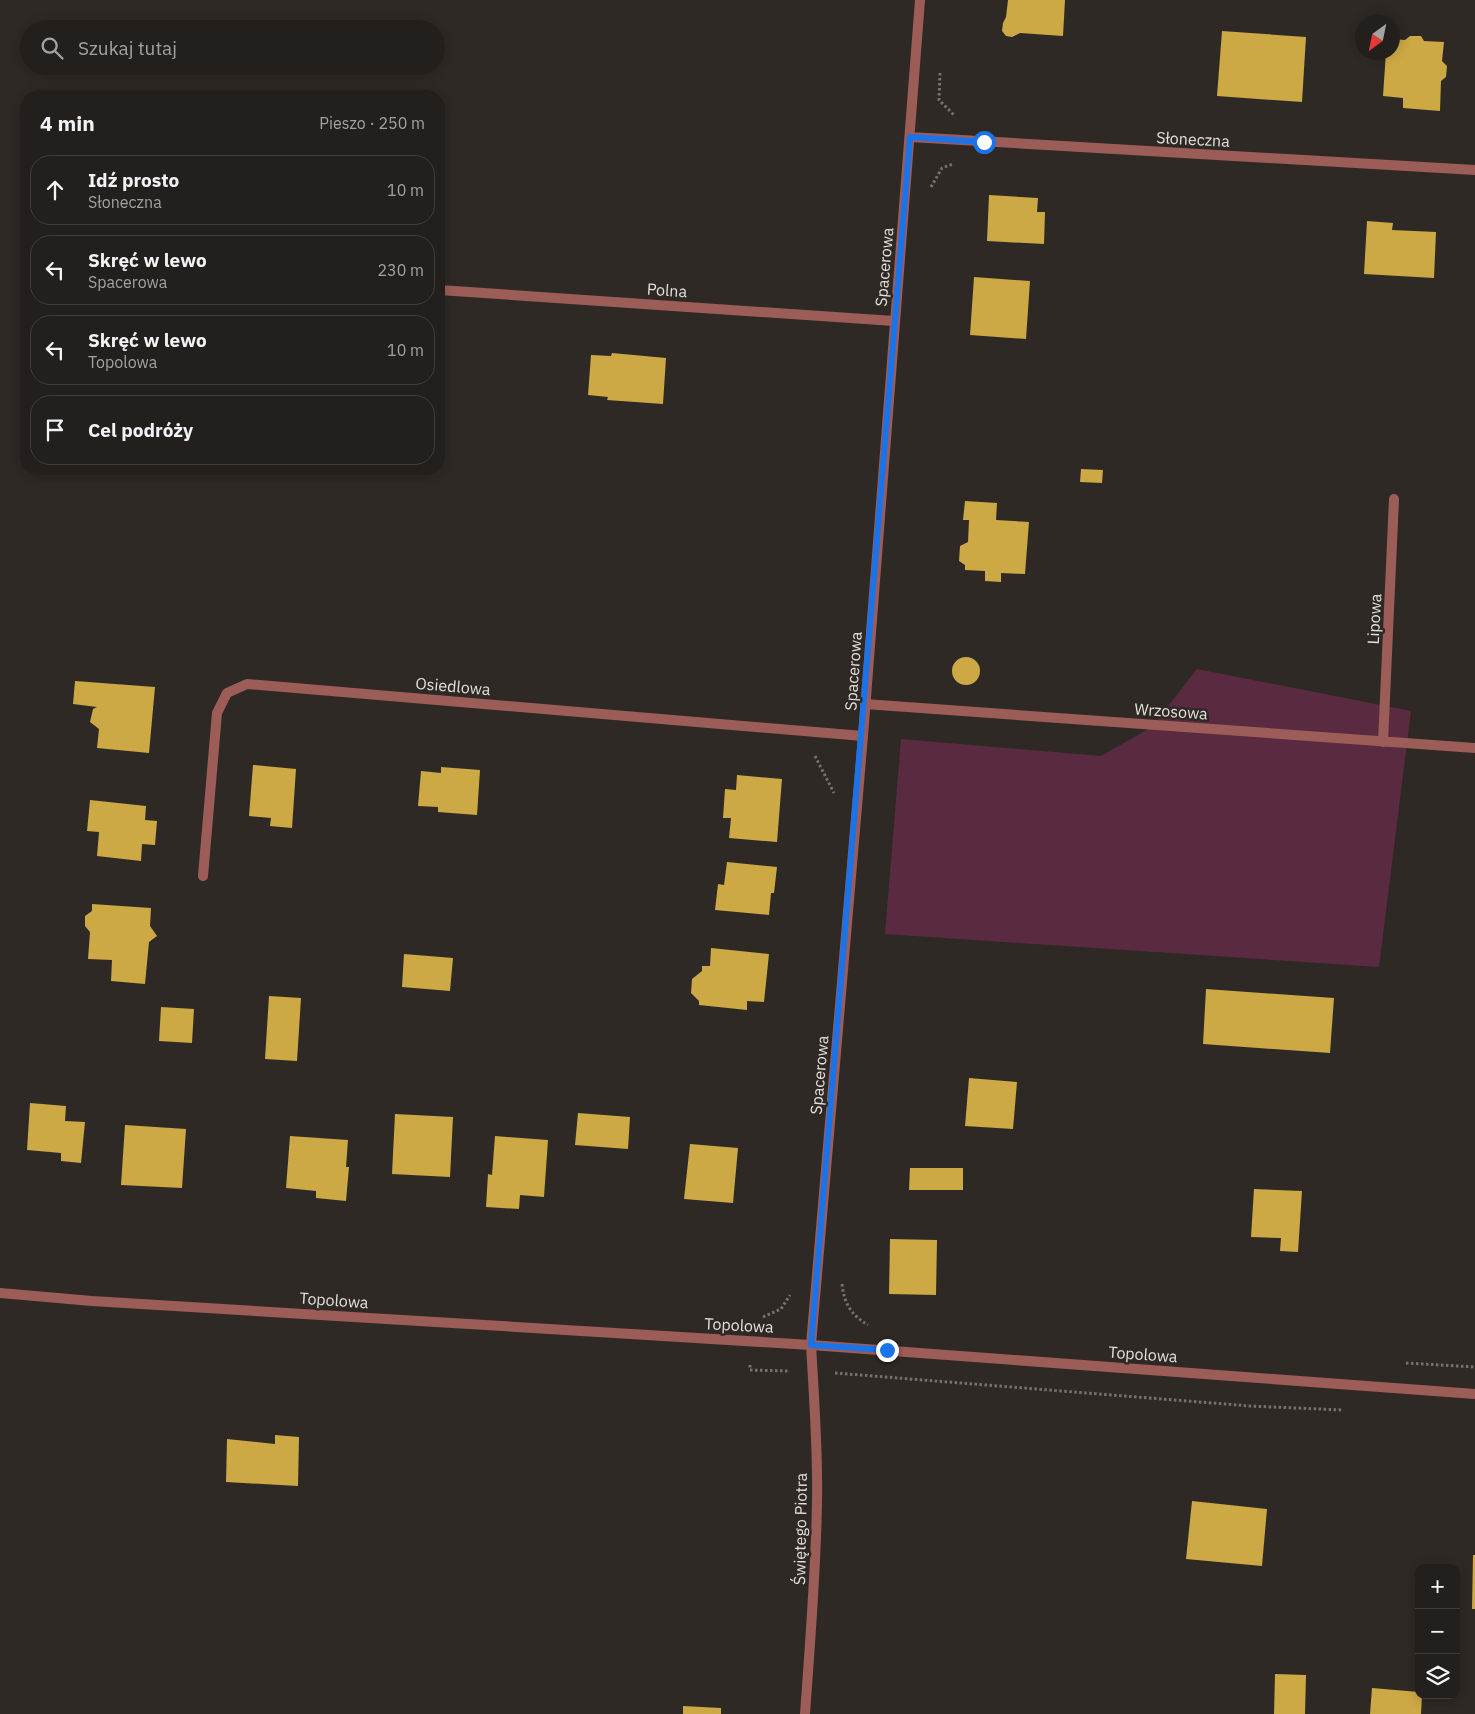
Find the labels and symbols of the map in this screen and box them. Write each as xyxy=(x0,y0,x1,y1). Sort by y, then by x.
north arrow xyxy=(1355,15,1400,60)
street label: Słoneczna xyxy=(1156,127,1231,151)
route start xyxy=(973,131,996,154)
street label: Spacerowa xyxy=(871,226,897,307)
street label: Polna xyxy=(646,279,688,301)
street label: Lipowa xyxy=(1363,593,1385,645)
street label: Spacerowa xyxy=(840,630,866,711)
street label: Osiedlowa xyxy=(415,673,492,699)
street label: Wrzosowa xyxy=(1134,698,1209,724)
street label: Spacerowa xyxy=(806,1034,832,1115)
street label: Topolowa xyxy=(299,1288,370,1312)
street label: Topolowa xyxy=(704,1313,775,1337)
route end xyxy=(876,1339,899,1362)
street label: Topolowa xyxy=(1108,1342,1179,1366)
street label: Świętego Piotra xyxy=(788,1472,811,1585)

